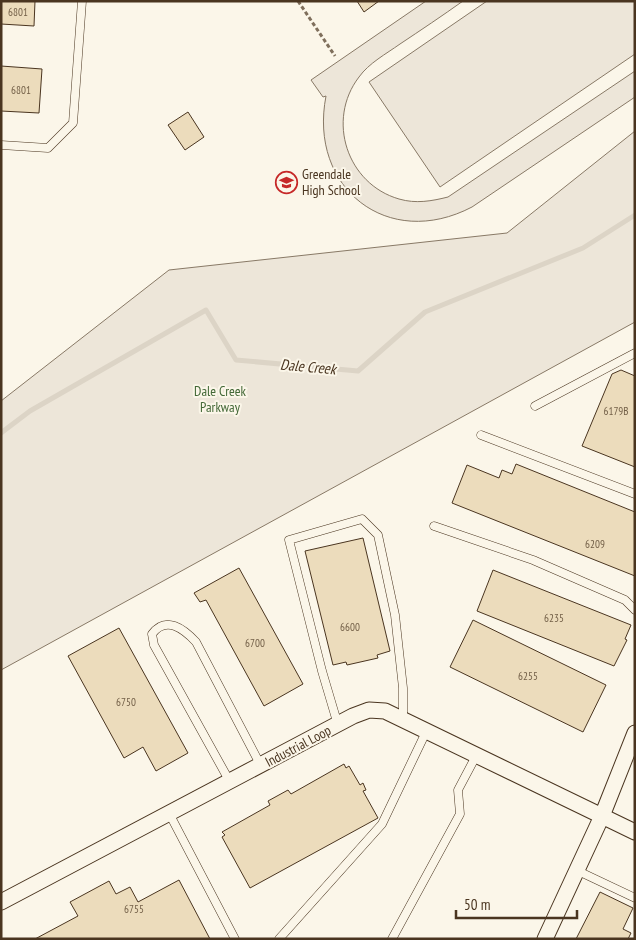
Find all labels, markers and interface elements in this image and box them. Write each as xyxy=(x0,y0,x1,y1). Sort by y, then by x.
house number: 6801 xyxy=(8,5,28,19)
house number: 6801 xyxy=(11,83,31,97)
place label: Greendale High School xyxy=(302,165,361,199)
school or university icon: Greendale High School xyxy=(274,170,298,194)
water label: Dale Creek xyxy=(280,355,339,379)
park label: Dale Creek Parkway xyxy=(194,382,247,416)
house number: 6179B xyxy=(604,404,628,418)
house number: 6209 xyxy=(585,537,605,551)
house number: 6235 xyxy=(544,611,564,625)
house number: 6600 xyxy=(340,620,360,634)
house number: 6700 xyxy=(245,636,265,650)
house number: 6255 xyxy=(518,669,538,683)
house number: 6750 xyxy=(116,695,136,709)
street label: Industrial Loop xyxy=(262,721,334,771)
scale bar xyxy=(456,888,577,920)
text: 50 m xyxy=(464,895,490,914)
house number: 6755 xyxy=(124,902,144,916)

